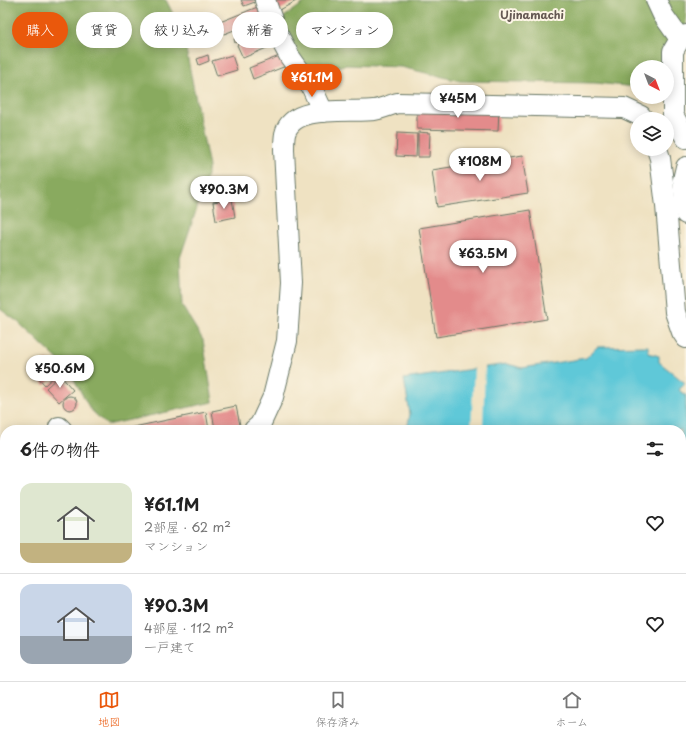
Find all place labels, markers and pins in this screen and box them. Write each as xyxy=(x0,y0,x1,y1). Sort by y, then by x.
pin: ¥61.1M xyxy=(279,64,345,98)
pin: ¥45M xyxy=(434,85,482,119)
pin: ¥108M xyxy=(452,148,508,182)
pin: ¥90.3M xyxy=(191,176,257,210)
pin: ¥63.5M xyxy=(450,240,516,274)
pin: ¥50.6M xyxy=(27,355,93,389)

